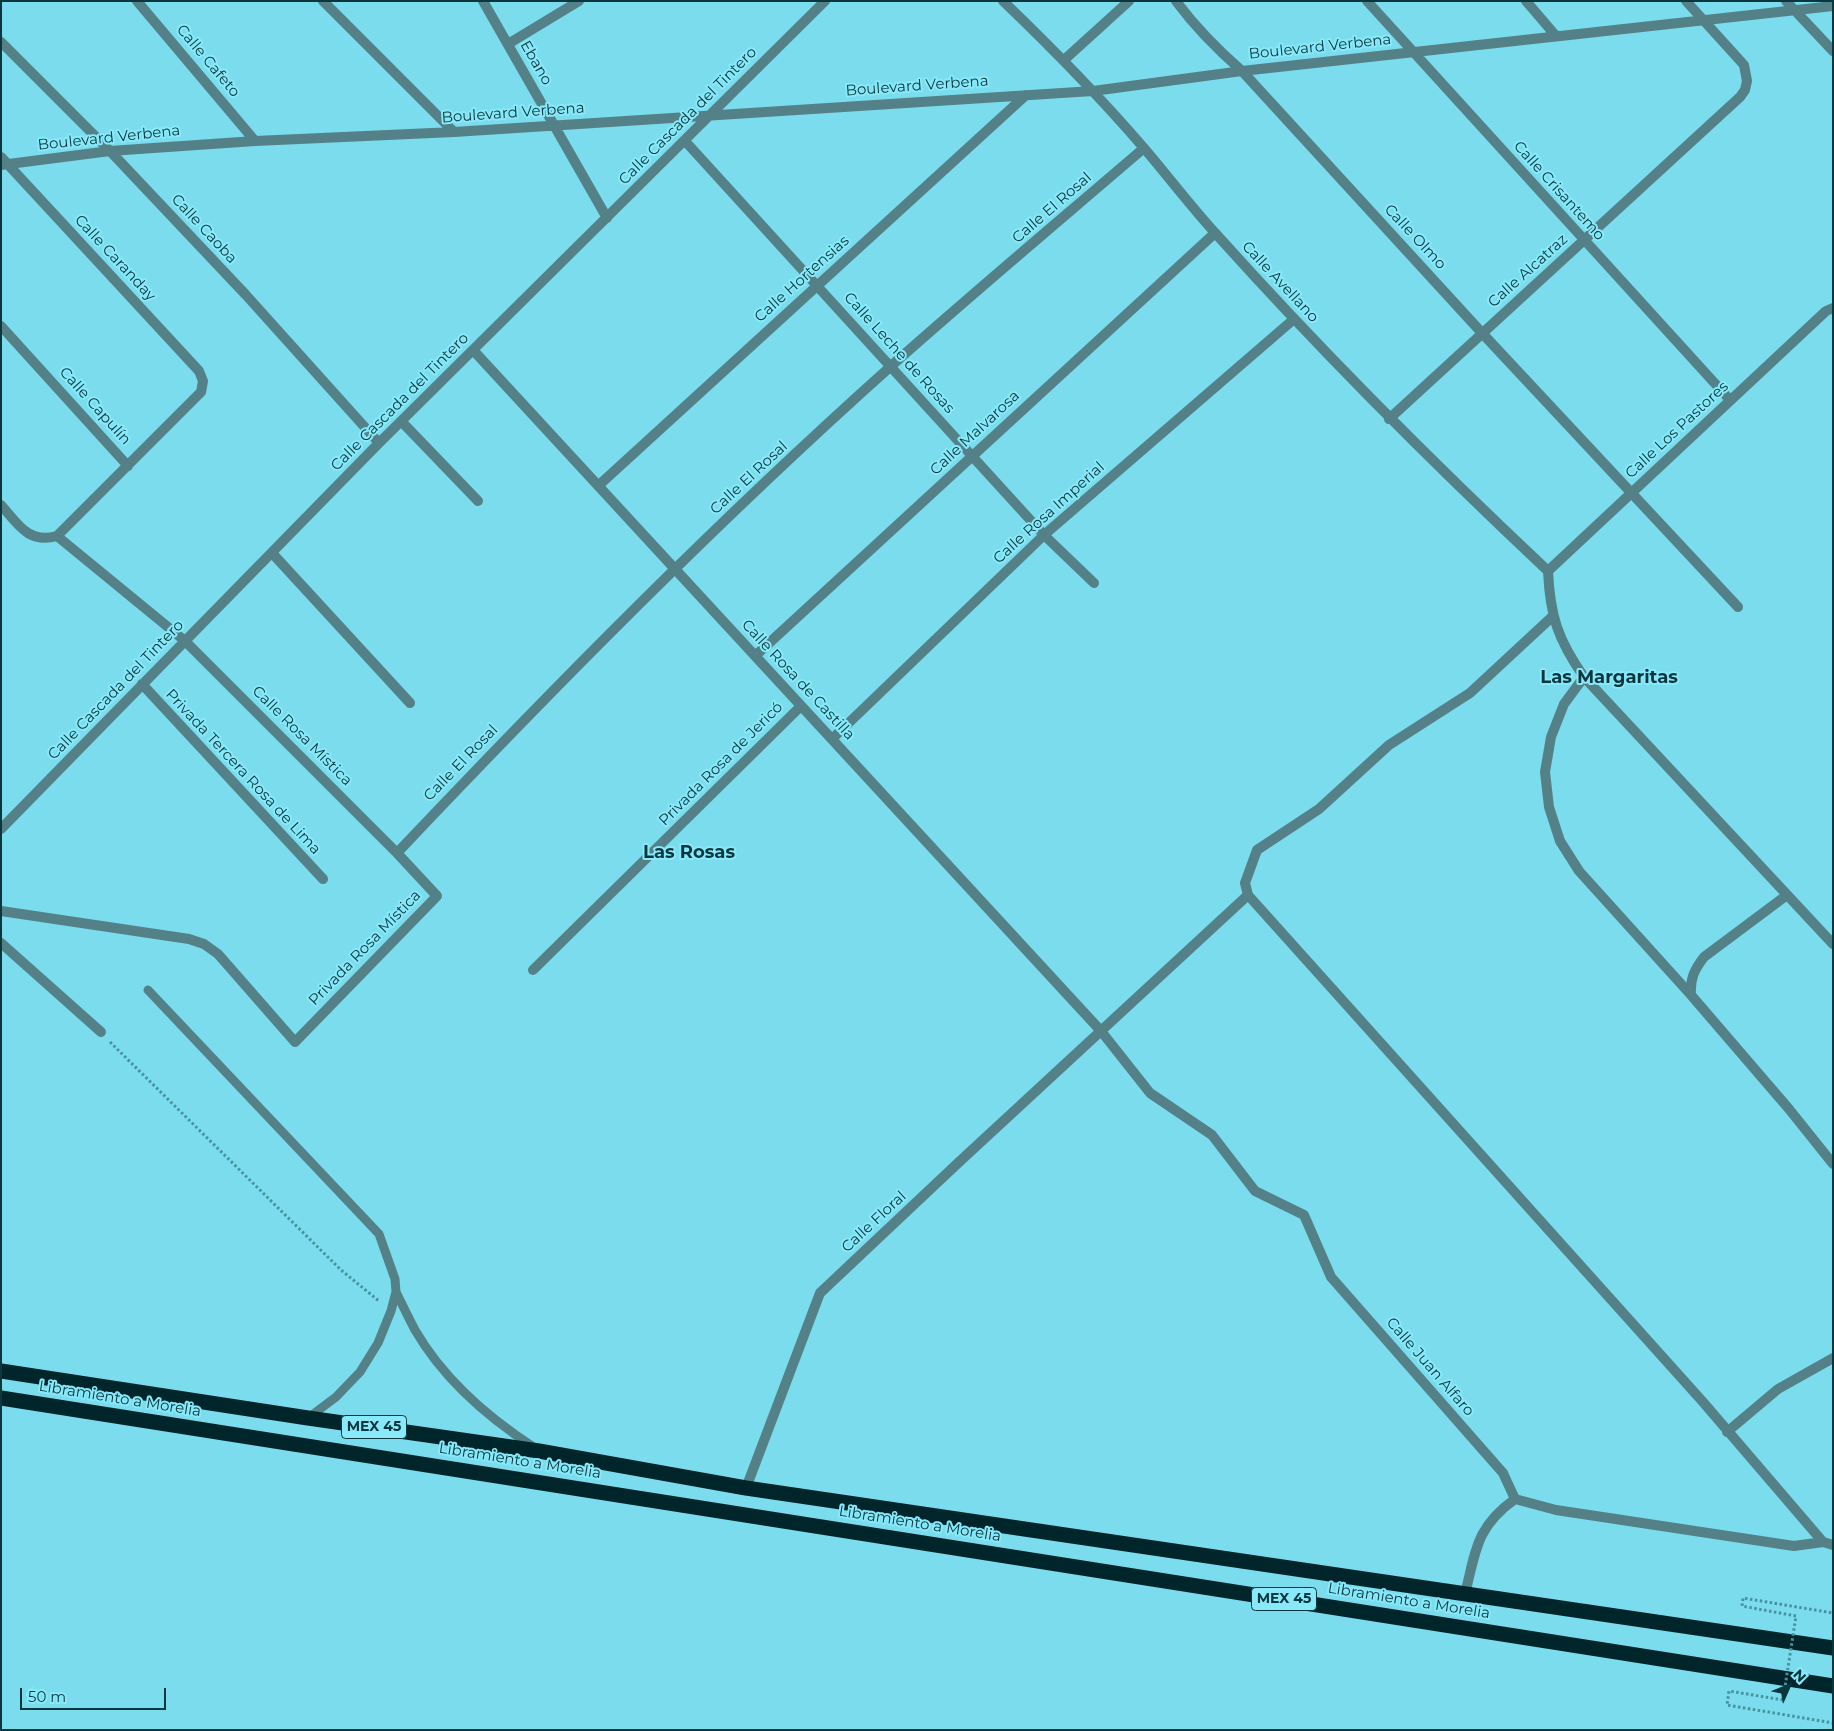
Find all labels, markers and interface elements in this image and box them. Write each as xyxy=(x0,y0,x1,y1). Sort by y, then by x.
street label: Calle Cafeto xyxy=(172,21,244,101)
street label: Boulevard Verbena xyxy=(1248,31,1392,63)
street label: Ebano xyxy=(516,37,556,89)
street label: Calle Cascada del Tintero xyxy=(615,43,761,189)
street label: Boulevard Verbena xyxy=(845,72,989,100)
street label: Boulevard Verbena xyxy=(441,99,585,127)
street label: Boulevard Verbena xyxy=(37,122,181,154)
street label: Calle Crisantemo xyxy=(1510,138,1608,244)
street label: Calle El Rosal xyxy=(1009,169,1095,247)
street label: Calle Caoba xyxy=(167,191,241,267)
street label: Calle Olmo xyxy=(1380,201,1450,273)
street label: Calle Caranday xyxy=(71,211,159,305)
street label: Calle Alcatraz xyxy=(1485,231,1571,311)
street label: Calle Hortensias xyxy=(751,232,853,326)
street label: Calle Avellano xyxy=(1238,238,1322,326)
street label: Calle Leche de Rosas xyxy=(840,289,958,417)
street label: Calle Cascada del Tintero xyxy=(327,329,473,475)
street label: Calle Capulín xyxy=(55,363,135,449)
street label: Calle Los Pastores xyxy=(1622,378,1732,482)
street label: Calle Malvarosa xyxy=(927,387,1023,479)
street label: Calle El Rosal xyxy=(707,438,791,518)
street label: Calle Rosa Imperial xyxy=(990,458,1108,568)
street label: Calle Cascada del Tintero xyxy=(44,616,188,764)
street label: Calle Rosa de Castilla xyxy=(738,616,858,744)
district label: Las Margaritas xyxy=(1540,667,1678,689)
street label: Calle Rosa Mística xyxy=(248,682,356,790)
street label: Privada Tercera Rosa de Lima xyxy=(162,686,324,858)
street label: Privada Rosa de Jericó xyxy=(655,698,787,830)
street label: Calle El Rosal xyxy=(420,721,502,805)
district label: Las Rosas xyxy=(643,842,735,864)
street label: Privada Rosa Mística xyxy=(305,887,425,1009)
street label: Calle Floral xyxy=(838,1188,910,1256)
street label: Calle Juan Alfaro xyxy=(1382,1314,1478,1420)
street label: Libramiento a Morelia xyxy=(38,1377,202,1421)
road number: MEX 45 xyxy=(342,1415,406,1438)
street label: Libramiento a Morelia xyxy=(438,1439,602,1483)
street label: Libramiento a Morelia xyxy=(838,1502,1002,1546)
street label: Libramiento a Morelia xyxy=(1327,1579,1491,1623)
road number: MEX 45 xyxy=(1252,1588,1316,1610)
north arrow xyxy=(1764,1661,1814,1711)
text: N xyxy=(1789,1665,1810,1686)
scale bar xyxy=(22,1678,169,1710)
text: 50 m xyxy=(28,1687,66,1706)

